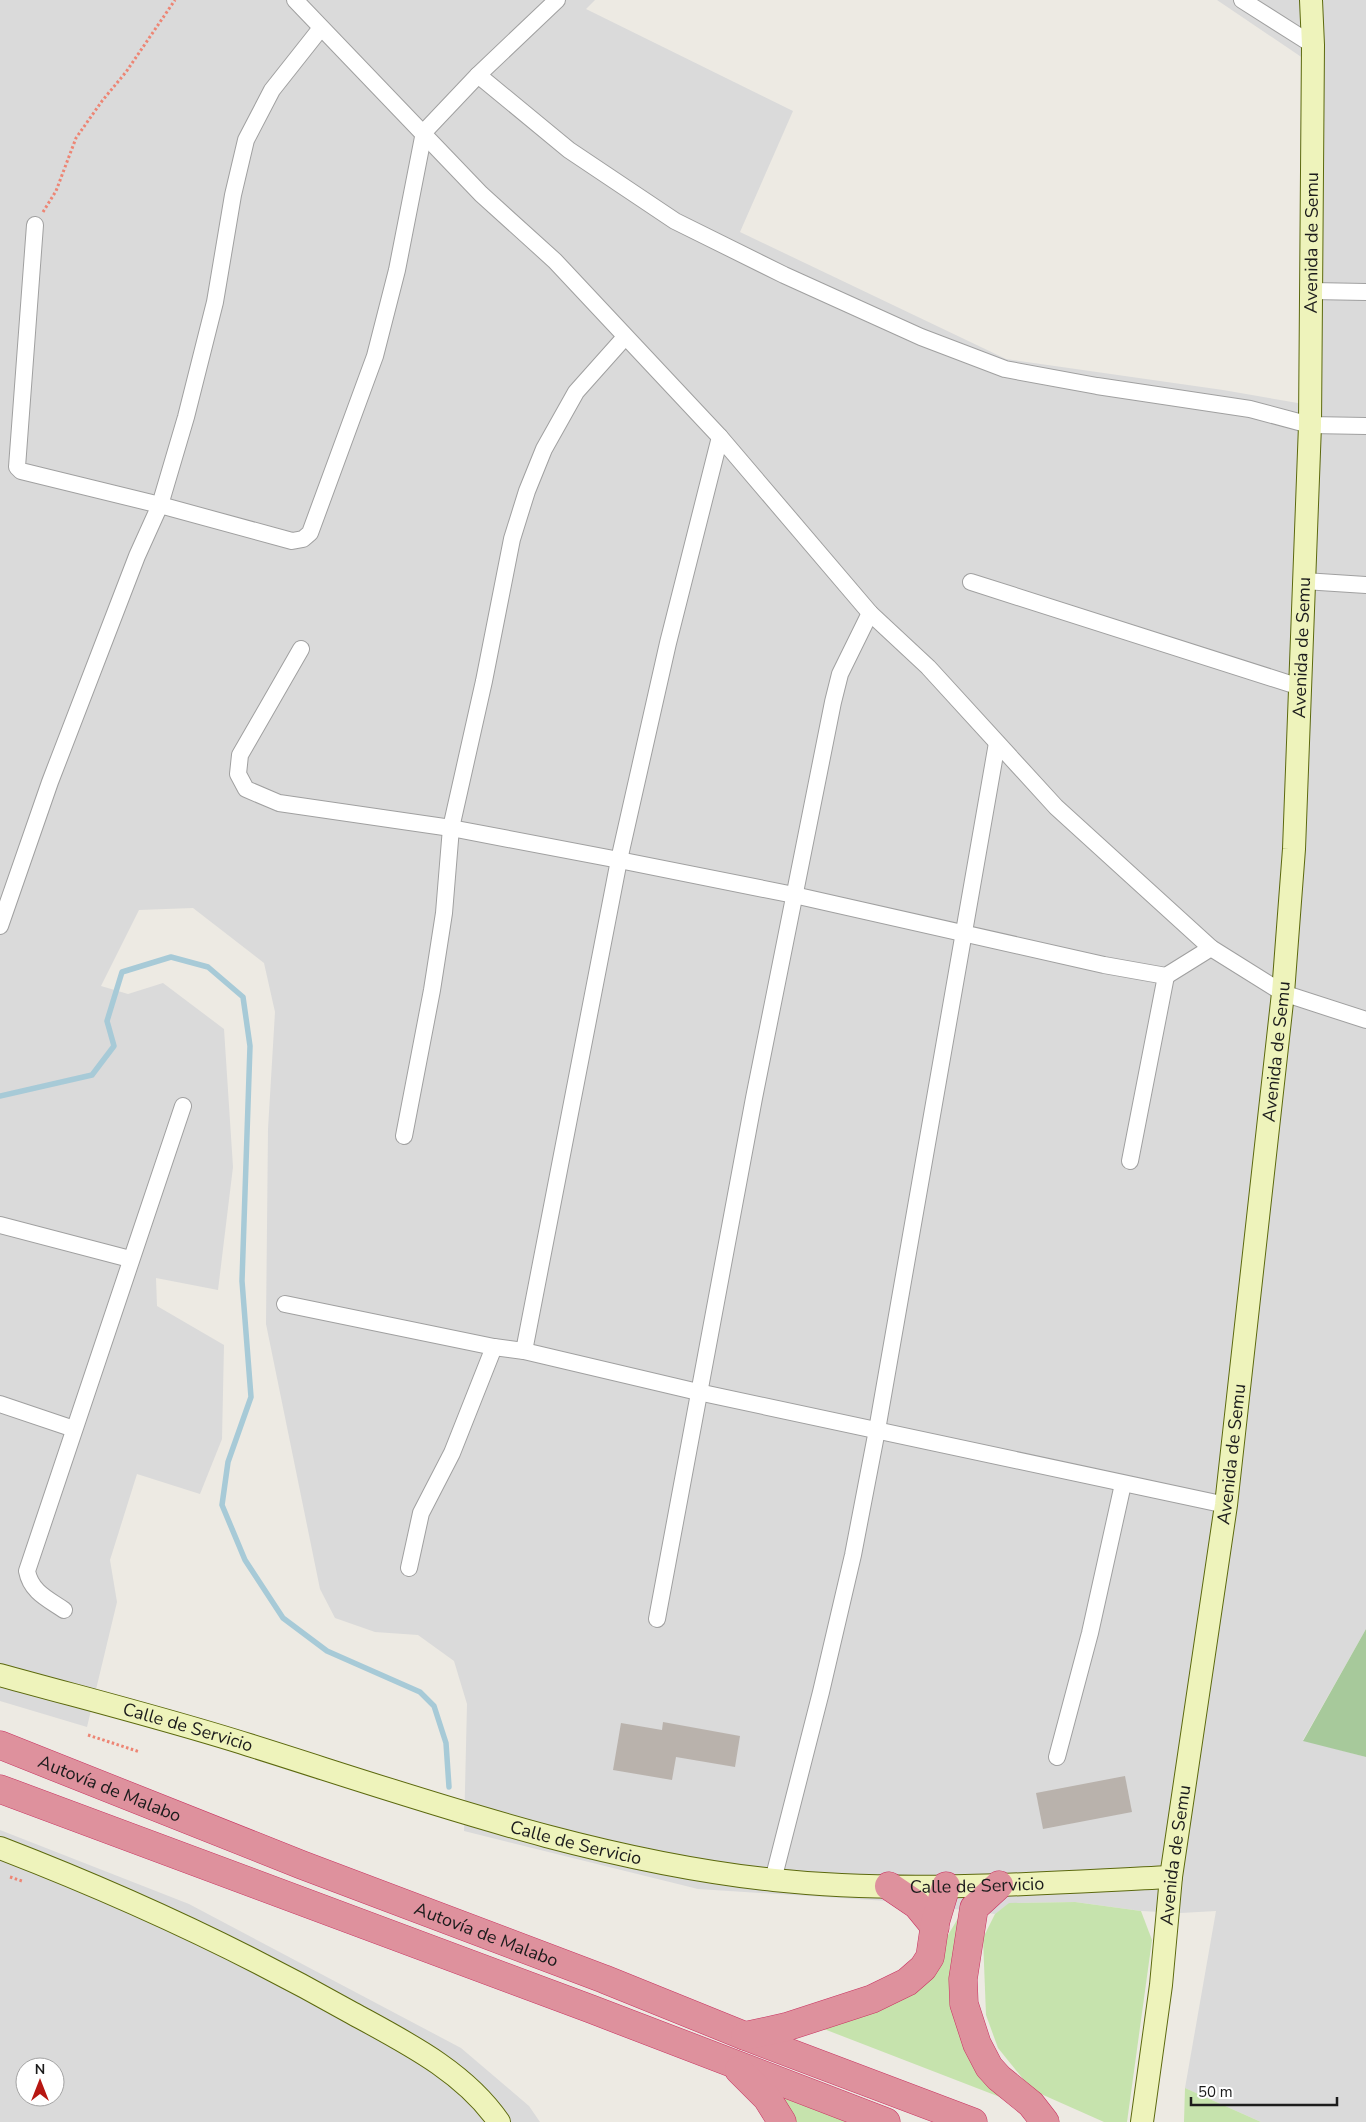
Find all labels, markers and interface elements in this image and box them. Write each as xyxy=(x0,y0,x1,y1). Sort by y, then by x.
street label: Avenida de Semu xyxy=(1299,172,1324,313)
street label: Avenida de Semu xyxy=(1287,576,1316,719)
street label: Avenida de Semu xyxy=(1257,980,1296,1123)
street label: Avenida de Semu xyxy=(1211,1383,1251,1526)
street label: Calle de Servicio xyxy=(120,1697,256,1758)
street label: Autovía de Malabo xyxy=(35,1749,185,1828)
street label: Avenida de Semu xyxy=(1155,1783,1196,1926)
street label: Calle de Servicio xyxy=(508,1815,644,1870)
street label: Calle de Servicio xyxy=(910,1871,1045,1899)
street label: Autovía de Malabo xyxy=(411,1897,562,1973)
north arrow xyxy=(15,2057,65,2107)
text: N xyxy=(35,2060,45,2079)
scale bar xyxy=(1191,2074,1337,2106)
text: 50 m xyxy=(1198,2082,1233,2102)

